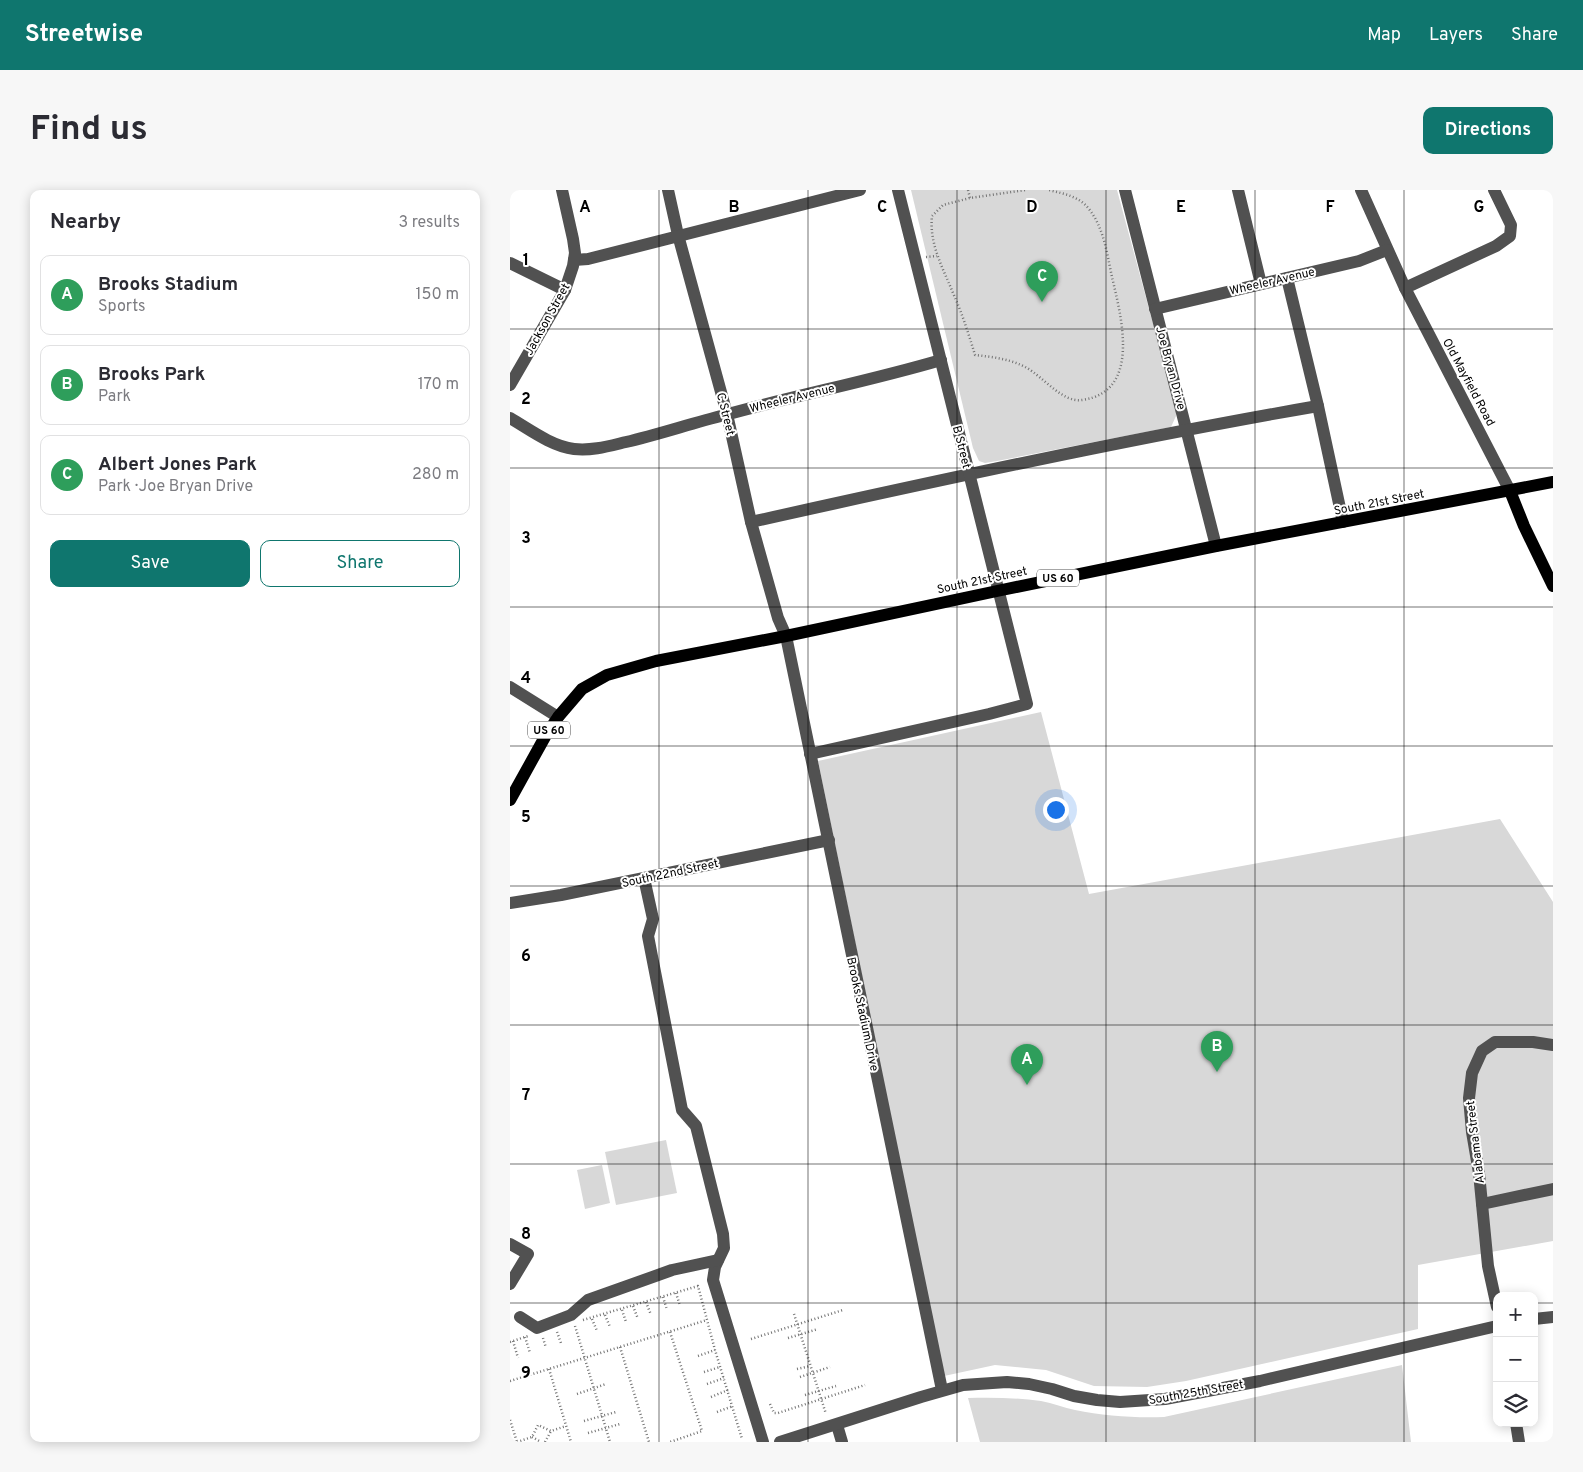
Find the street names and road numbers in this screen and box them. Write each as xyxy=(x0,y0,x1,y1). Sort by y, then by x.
street label: Wheeler Avenue xyxy=(1228,264,1316,300)
street label: Jackson Street xyxy=(522,281,574,358)
street label: Joe Bryan Drive xyxy=(1151,325,1189,412)
street label: Old Mayfield Road xyxy=(1438,336,1498,429)
street label: Wheeler Avenue xyxy=(748,381,836,417)
street label: C Street xyxy=(712,391,738,437)
street label: B Street xyxy=(948,424,974,470)
street label: South 21st Street xyxy=(1333,486,1426,520)
street label: South 21st Street xyxy=(936,564,1029,598)
road number: US 60 xyxy=(1037,569,1079,586)
road number: US 60 xyxy=(528,722,570,738)
street label: South 22nd Street xyxy=(620,856,720,892)
street label: Brooks Stadium Drive xyxy=(842,956,882,1073)
street label: Alabama Street xyxy=(1463,1100,1489,1184)
street label: South 25th Street xyxy=(1148,1377,1245,1409)

